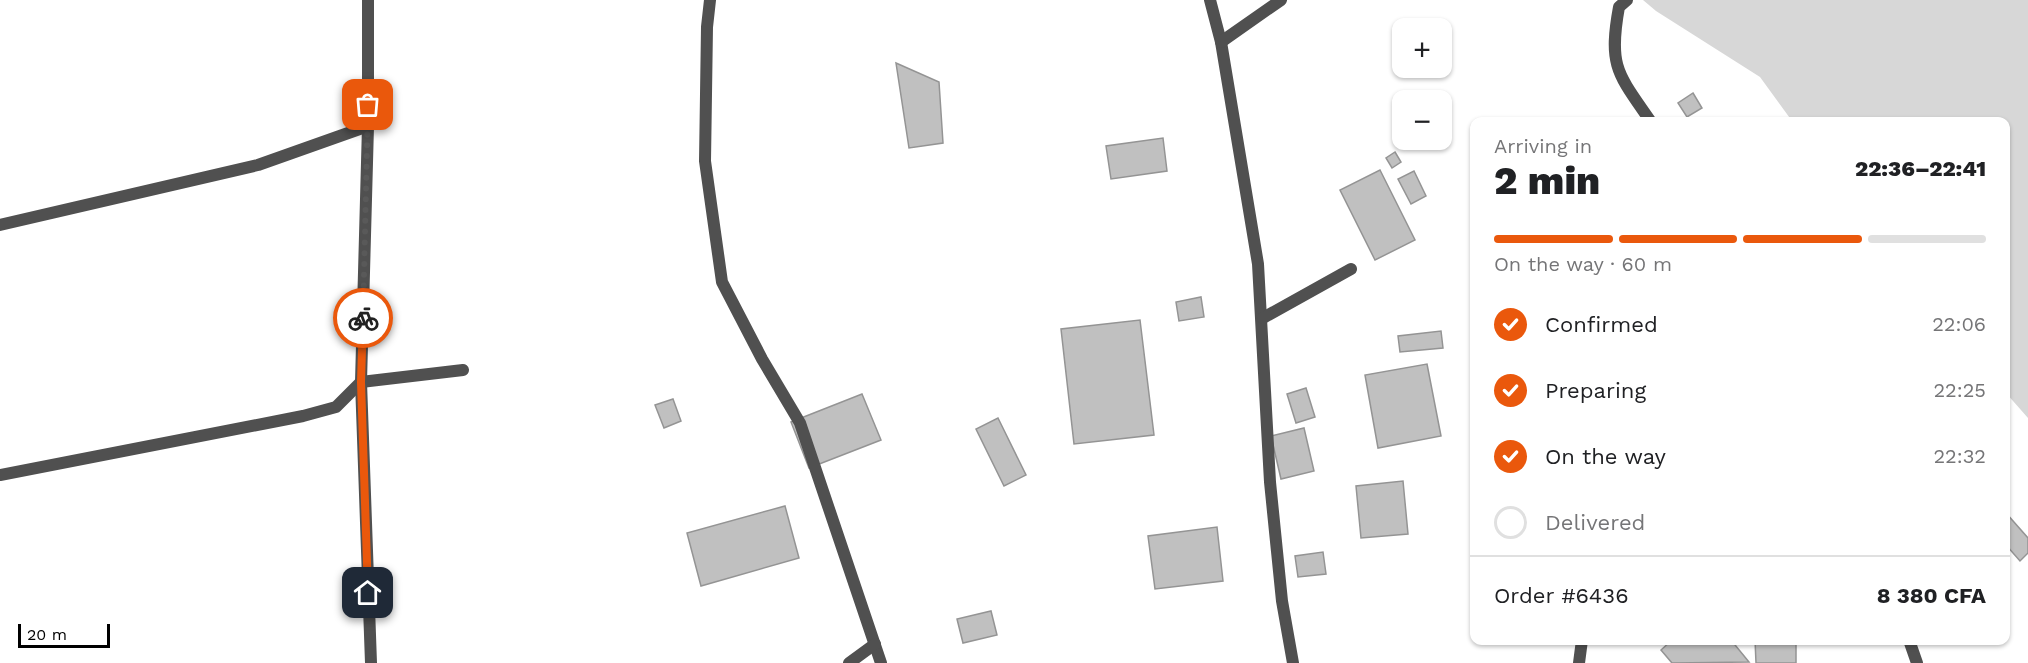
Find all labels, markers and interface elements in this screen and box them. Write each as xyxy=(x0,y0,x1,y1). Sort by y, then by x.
map controls xyxy=(1392,18,1452,150)
button: + xyxy=(1392,18,1452,78)
pin xyxy=(342,79,393,130)
icon: bag xyxy=(351,88,384,121)
button: − xyxy=(1392,90,1452,150)
text: Arriving in xyxy=(1494,134,1592,158)
text: 22:36–22:41 xyxy=(1855,156,1986,181)
text: 2 min xyxy=(1494,158,1600,203)
text: On the way · 60 m xyxy=(1494,252,1672,276)
courier xyxy=(333,288,393,348)
icon: bike xyxy=(347,302,380,335)
icon: check xyxy=(1494,308,1527,341)
text: Confirmed xyxy=(1545,312,1658,337)
text: 22:06 xyxy=(1932,312,1986,336)
icon: check xyxy=(1494,374,1527,407)
text: Preparing xyxy=(1545,378,1646,403)
text: 22:25 xyxy=(1933,378,1986,402)
icon: check xyxy=(1494,440,1527,473)
text: On the way xyxy=(1545,444,1666,469)
text: 22:32 xyxy=(1933,444,1986,468)
text: Delivered xyxy=(1545,510,1645,535)
pin xyxy=(342,567,393,618)
icon: home xyxy=(351,576,384,609)
text: Order #6436 xyxy=(1494,583,1629,608)
text: 8 380 CFA xyxy=(1877,583,1986,608)
scale bar xyxy=(18,621,110,648)
text: 20 m xyxy=(27,625,67,644)

